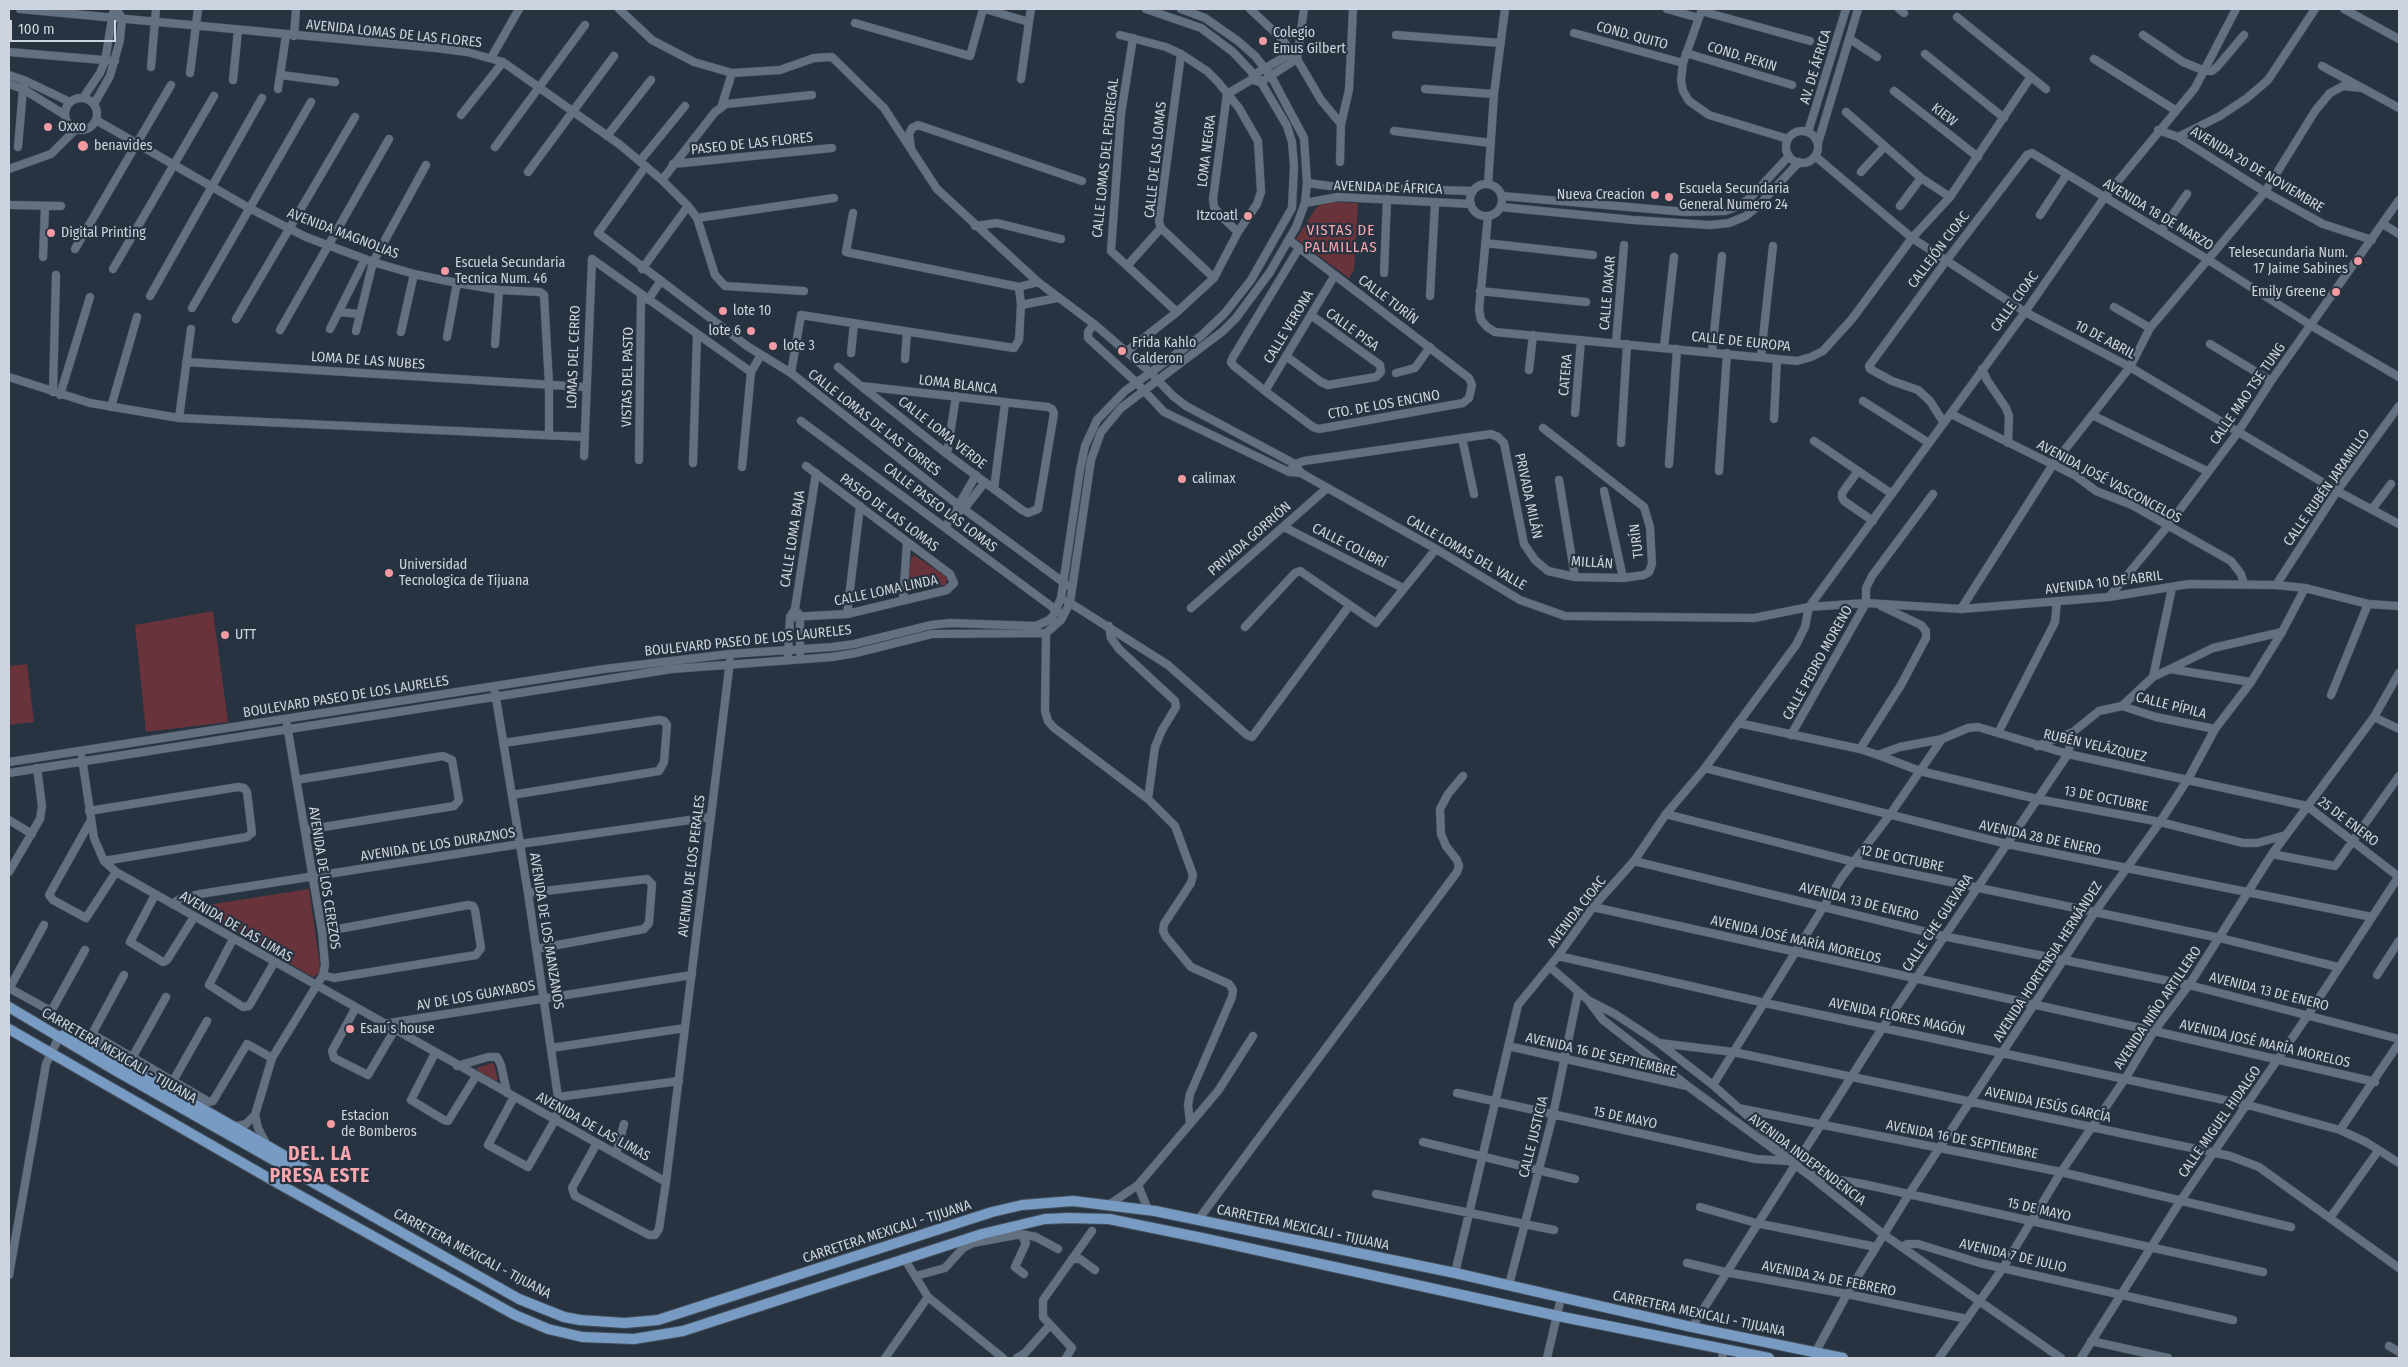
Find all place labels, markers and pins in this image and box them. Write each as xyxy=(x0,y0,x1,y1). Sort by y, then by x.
place label: Colegio Emus Gilbert xyxy=(1273,25,1346,58)
marker: Colegio Emus Gilbert xyxy=(1257,35,1269,47)
place label: Oxxo xyxy=(58,119,86,135)
marker: Oxxo xyxy=(42,121,54,133)
place label: benavides xyxy=(94,138,153,154)
marker: benavides xyxy=(76,139,90,153)
place label: Escuela Secundaria General Numero 24 xyxy=(1679,181,1789,213)
place label: Nueva Creacion xyxy=(1557,187,1645,203)
marker: Nueva Creacion xyxy=(1649,189,1661,201)
marker: Escuela Secundaria General Numero 24 xyxy=(1663,191,1675,203)
place label: Itzcoatl xyxy=(1196,208,1238,224)
marker: Itzcoatl xyxy=(1242,210,1254,222)
place label: Digital Printing xyxy=(61,225,146,241)
marker: Digital Printing xyxy=(45,227,57,239)
place label: Telesecundaria Num. 17 Jaime Sabines xyxy=(2229,245,2348,278)
place label: Escuela Secundaria Tecnica Num. 46 xyxy=(455,255,565,288)
marker: Telesecundaria Num. 17 Jaime Sabines xyxy=(2352,255,2364,267)
marker: Escuela Secundaria Tecnica Num. 46 xyxy=(439,265,451,277)
place label: Emily Greene xyxy=(2252,284,2326,300)
marker: Emily Greene xyxy=(2330,286,2342,298)
place label: lote 10 xyxy=(733,303,771,319)
marker: lote 10 xyxy=(717,305,729,317)
place label: lote 6 xyxy=(708,323,741,339)
marker: lote 6 xyxy=(745,325,757,337)
place label: Frida Kahlo Calderon xyxy=(1132,335,1196,368)
place label: lote 3 xyxy=(783,338,815,354)
marker: lote 3 xyxy=(767,340,779,352)
marker: Frida Kahlo Calderon xyxy=(1116,345,1128,357)
place label: calimax xyxy=(1192,471,1236,487)
marker: calimax xyxy=(1176,473,1188,485)
place label: Universidad Tecnologica de Tijuana xyxy=(399,557,529,590)
marker: Universidad Tecnologica de Tijuana xyxy=(383,567,395,579)
place label: UTT xyxy=(235,627,256,643)
marker: UTT xyxy=(219,629,231,641)
place label: Esau´s house xyxy=(360,1021,435,1037)
marker: Esau´s house xyxy=(344,1023,356,1035)
place label: Estacion de Bomberos xyxy=(341,1108,417,1140)
marker: Estacion de Bomberos xyxy=(325,1118,337,1130)

